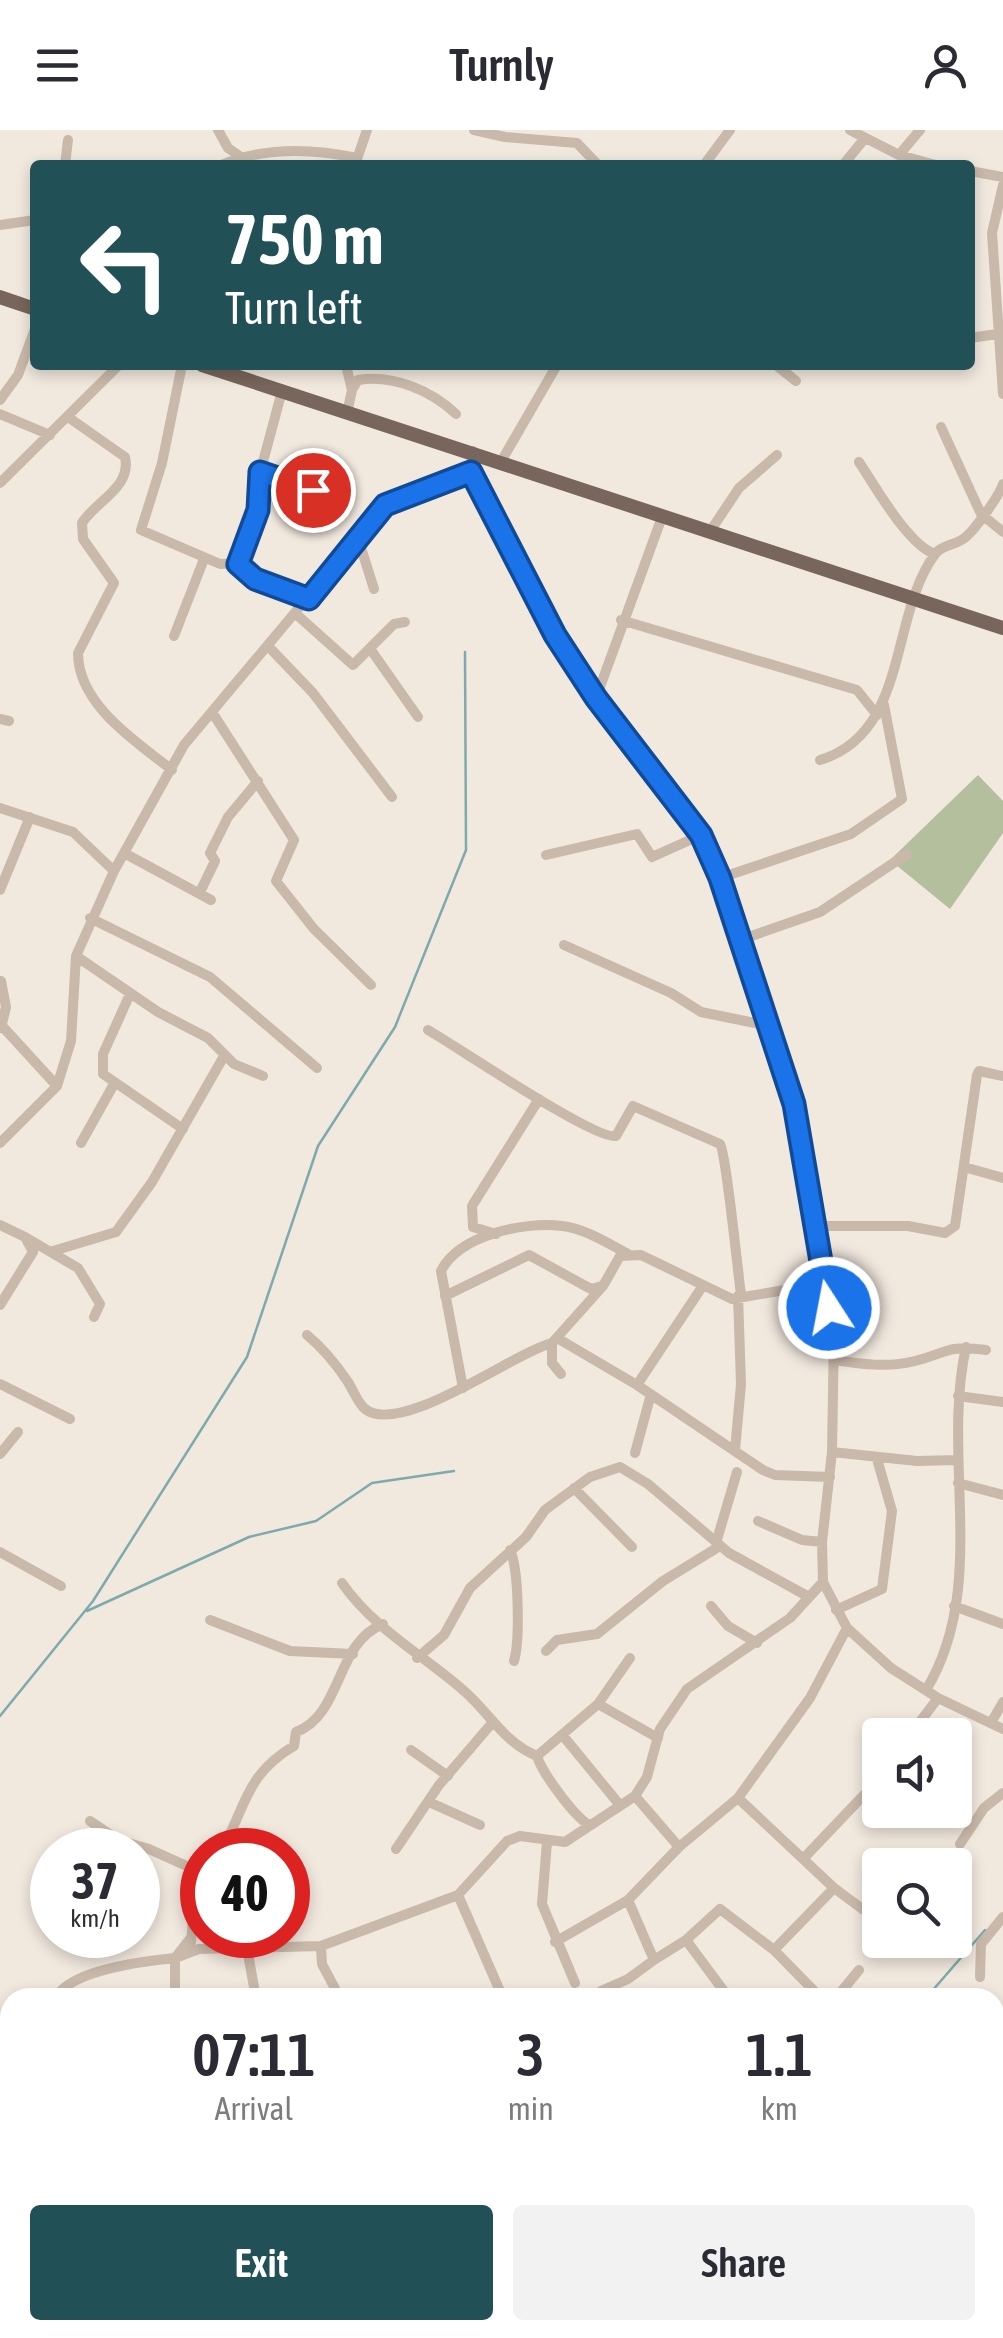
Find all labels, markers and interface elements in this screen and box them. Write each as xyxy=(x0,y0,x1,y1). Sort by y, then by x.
icon: menu xyxy=(30,38,85,93)
icon: person xyxy=(918,38,973,93)
text: Turnly xyxy=(449,39,554,91)
text: 750 m xyxy=(225,199,384,279)
icon: left xyxy=(60,200,190,330)
text: Turn left xyxy=(225,282,363,334)
pin xyxy=(271,448,356,533)
icon: arrive xyxy=(286,463,341,518)
position arrow xyxy=(777,1256,881,1360)
map controls xyxy=(862,1718,972,1958)
button: sound xyxy=(862,1718,972,1828)
speed limit sign: 40 xyxy=(180,1828,310,1958)
button: search xyxy=(862,1848,972,1958)
text: 37 xyxy=(71,1852,118,1910)
text: km/h xyxy=(70,1904,120,1932)
text: 07:11 xyxy=(192,2020,316,2089)
text: 3 xyxy=(517,2020,545,2089)
text: 1.1 xyxy=(746,2020,813,2089)
text: Arrival xyxy=(215,2090,293,2127)
text: min xyxy=(508,2090,554,2127)
text: km xyxy=(761,2090,798,2127)
button: Exit xyxy=(30,2205,493,2320)
button: Share xyxy=(513,2205,975,2320)

